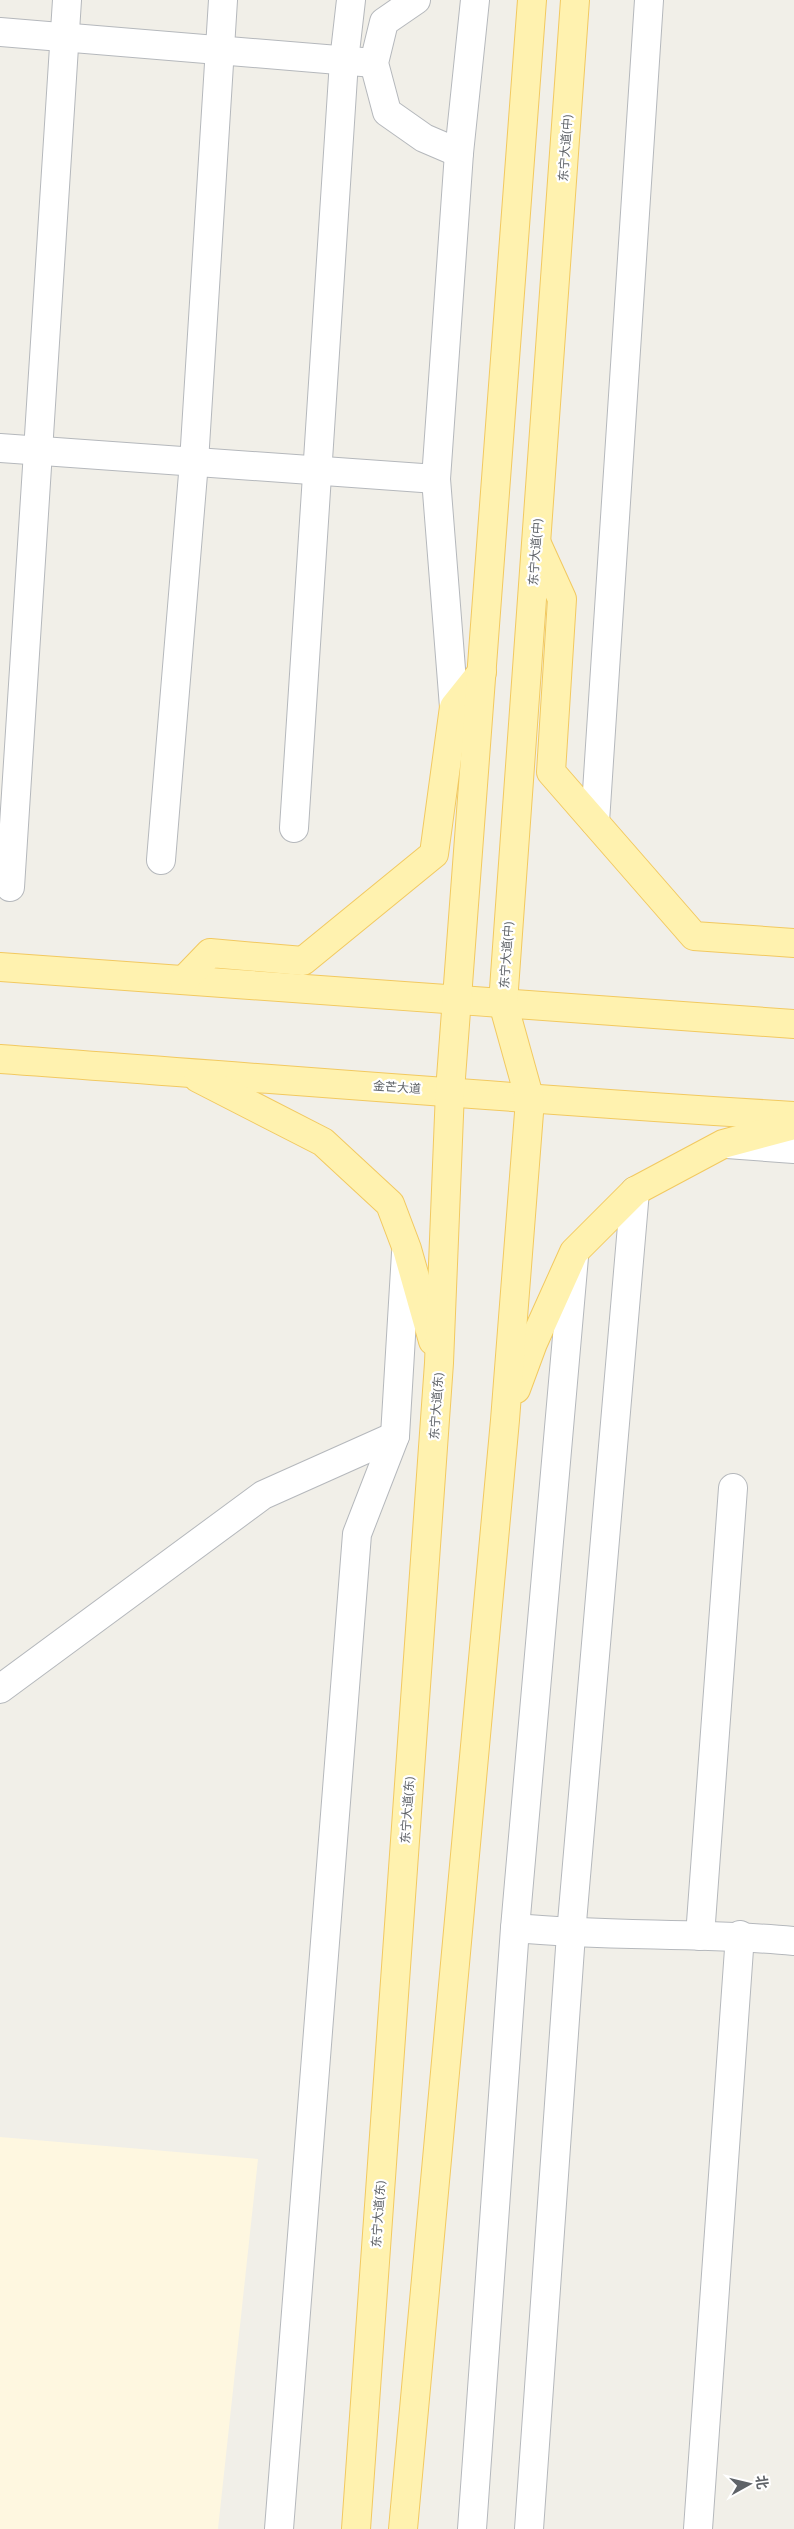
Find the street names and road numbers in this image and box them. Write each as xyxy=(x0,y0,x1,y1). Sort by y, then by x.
street label: 东宁大道(中) xyxy=(554,113,576,182)
street label: 东宁大道(中) xyxy=(524,517,546,586)
street label: 东宁大道(中) xyxy=(495,920,517,989)
street label: 金芒大道 xyxy=(372,1077,422,1097)
street label: 东宁大道(东) xyxy=(425,1371,447,1440)
street label: 东宁大道(东) xyxy=(396,1775,418,1844)
street label: 东宁大道(东) xyxy=(367,2179,389,2248)

